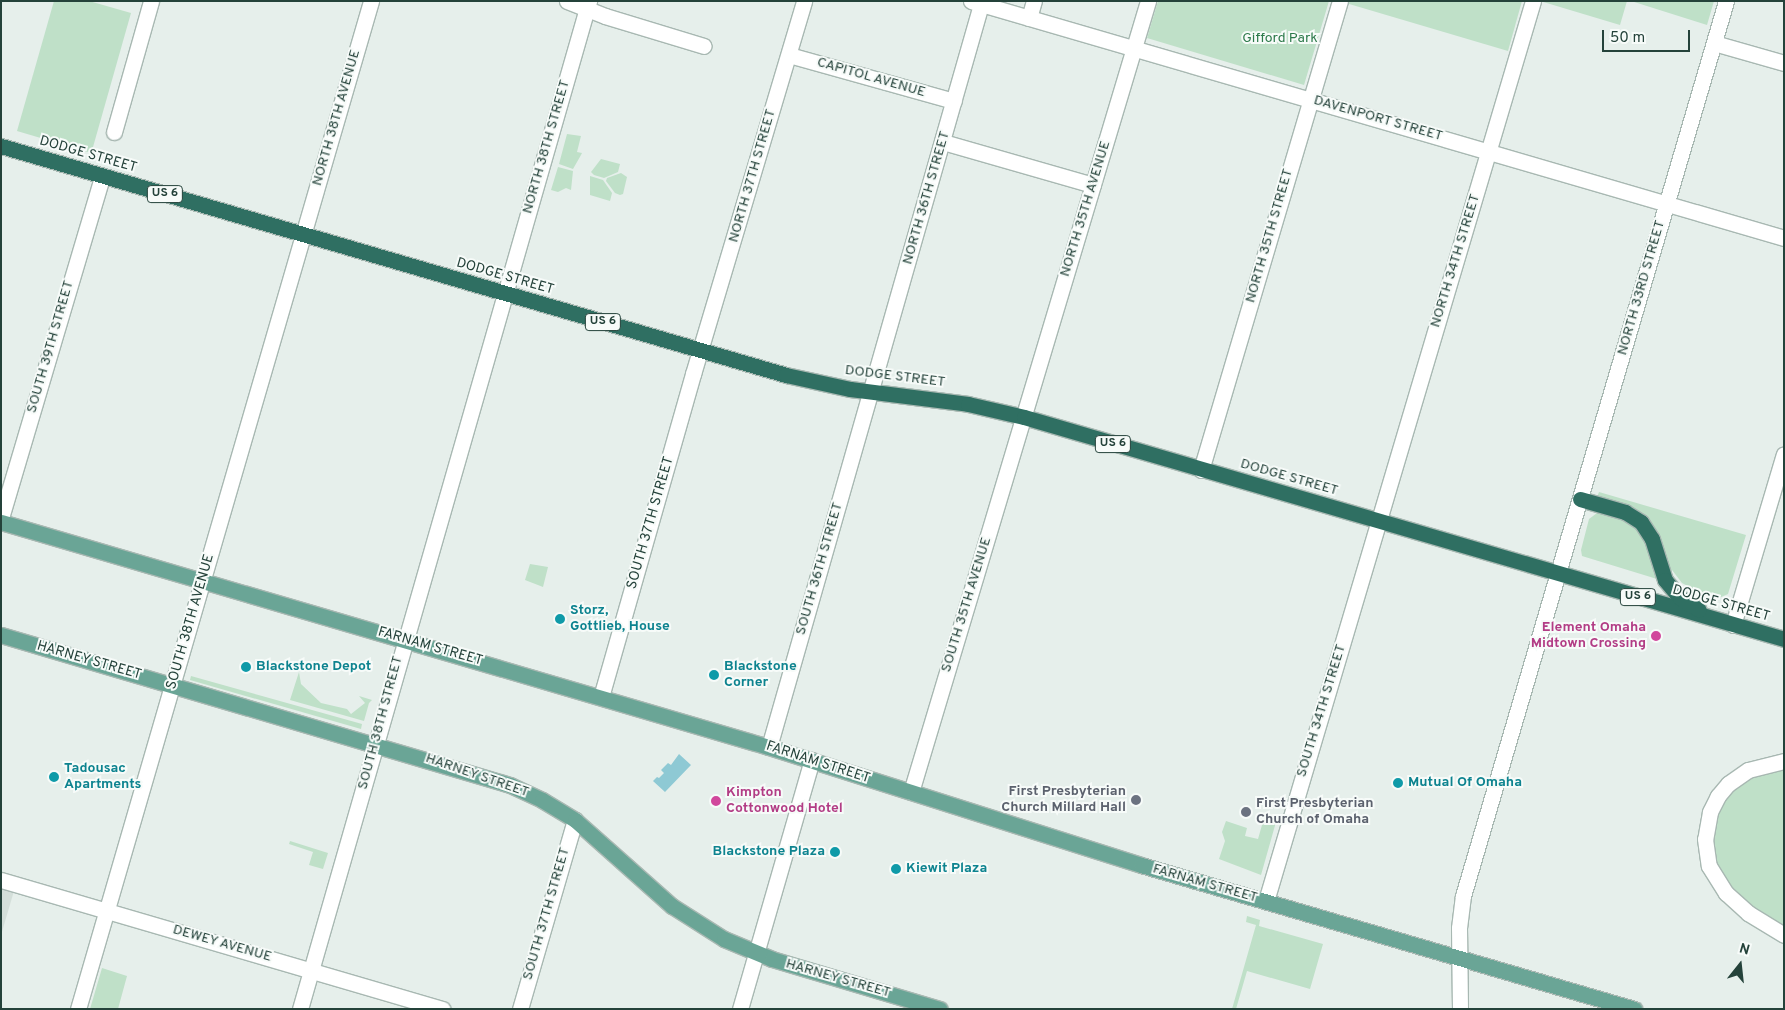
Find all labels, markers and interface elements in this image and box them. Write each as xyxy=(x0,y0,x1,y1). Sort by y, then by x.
scale bar xyxy=(1605,20,1692,52)
text: 50 m xyxy=(1610,29,1645,48)
park label: Gifford Park xyxy=(1242,31,1318,47)
street label: NORTH 38TH AVENUE xyxy=(309,48,365,188)
street label: CAPITOL AVENUE xyxy=(814,54,928,102)
street label: NORTH 38TH STREET xyxy=(520,78,574,216)
street label: DAVENPORT STREET xyxy=(1311,92,1445,146)
street label: NORTH 37TH STREET xyxy=(726,107,780,245)
street label: NORTH 36TH STREET xyxy=(900,129,954,267)
street label: DODGE STREET xyxy=(37,133,139,177)
street label: NORTH 35TH AVENUE xyxy=(1057,139,1115,279)
street label: NORTH 35TH STREET xyxy=(1243,167,1297,305)
road number: US 6 xyxy=(146,184,184,203)
street label: NORTH 34TH STREET xyxy=(1428,192,1484,330)
street label: NORTH 33RD STREET xyxy=(1615,219,1669,357)
street label: DODGE STREET xyxy=(454,255,556,299)
street label: SOUTH 39TH STREET xyxy=(24,279,78,415)
road number: US 6 xyxy=(584,313,622,332)
street label: DODGE STREET xyxy=(844,363,946,391)
road number: US 6 xyxy=(1094,434,1132,454)
street label: SOUTH 37TH STREET xyxy=(624,455,678,591)
street label: DODGE STREET xyxy=(1238,456,1340,500)
street label: SOUTH 36TH STREET xyxy=(793,501,847,637)
street label: SOUTH 35TH AVENUE xyxy=(938,535,996,675)
street label: SOUTH 38TH AVENUE xyxy=(164,552,218,692)
street label: DODGE STREET xyxy=(1670,582,1772,626)
road number: US 6 xyxy=(1619,588,1657,606)
place label: Storz, Gottlieb, House xyxy=(570,603,670,636)
marker: Storz, Gottlieb, House xyxy=(554,613,566,625)
place label: Element Omaha Midtown Crossing xyxy=(1531,620,1646,652)
street label: FARNAM STREET xyxy=(376,624,484,670)
marker: Element Omaha Midtown Crossing xyxy=(1650,630,1662,642)
street label: HARNEY STREET xyxy=(34,638,144,684)
street label: SOUTH 34TH STREET xyxy=(1294,643,1350,779)
street label: SOUTH 38TH STREET xyxy=(355,654,407,792)
place label: Blackstone Depot xyxy=(256,659,371,675)
place label: Blackstone Corner xyxy=(724,659,797,692)
marker: Blackstone Depot xyxy=(240,661,252,673)
marker: Blackstone Corner xyxy=(708,669,720,681)
street label: FARNAM STREET xyxy=(764,738,872,788)
street label: HARNEY STREET xyxy=(423,750,531,802)
place label: Tadousac Apartments xyxy=(64,761,141,794)
marker: Tadousac Apartments xyxy=(48,771,60,783)
place label: Mutual Of Omaha xyxy=(1408,775,1522,791)
marker: Mutual Of Omaha xyxy=(1392,777,1404,789)
place label: First Presbyterian Church Millard Hall xyxy=(1001,784,1126,816)
place label: Kimpton Cottonwood Hotel xyxy=(726,785,843,818)
marker: First Presbyterian Church Millard Hall xyxy=(1130,794,1142,806)
marker: Kimpton Cottonwood Hotel xyxy=(710,795,722,807)
place label: First Presbyterian Church of Omaha xyxy=(1256,796,1374,829)
marker: First Presbyterian Church of Omaha xyxy=(1240,806,1252,818)
place label: Blackstone Plaza xyxy=(713,844,825,860)
street label: SOUTH 37TH STREET xyxy=(520,846,574,982)
marker: Blackstone Plaza xyxy=(829,846,841,858)
place label: Kiewit Plaza xyxy=(906,861,987,877)
street label: FARNAM STREET xyxy=(1151,861,1259,907)
marker: Kiewit Plaza xyxy=(890,863,902,875)
street label: DEWEY AVENUE xyxy=(170,922,274,966)
north arrow xyxy=(1715,940,1765,990)
text: N xyxy=(1737,941,1751,960)
street label: HARNEY STREET xyxy=(783,956,893,1002)

